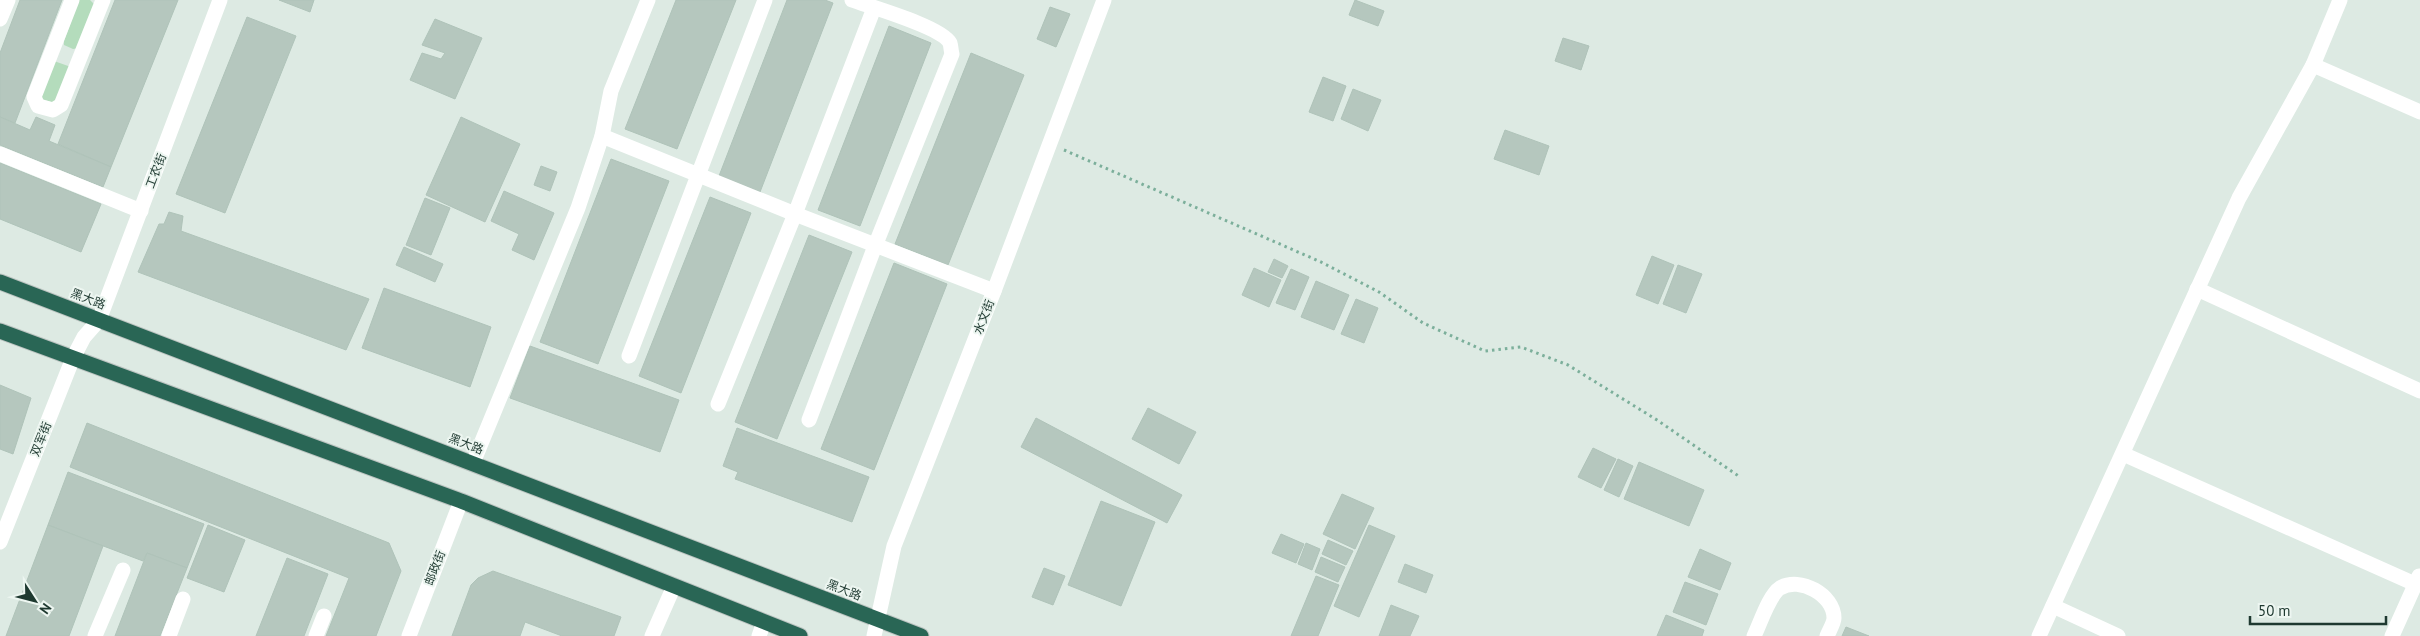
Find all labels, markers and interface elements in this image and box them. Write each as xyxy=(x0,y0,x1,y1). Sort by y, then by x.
street label: 工农街 xyxy=(142,151,169,190)
street label: 黑大路 xyxy=(69,285,108,312)
street label: 水文街 xyxy=(970,297,997,336)
street label: 双军街 xyxy=(27,419,54,458)
street label: 黑大路 xyxy=(447,430,486,457)
street label: 邮政街 xyxy=(421,548,448,587)
north arrow xyxy=(10,576,60,626)
street label: 黑大路 xyxy=(825,576,864,603)
scale bar xyxy=(2250,594,2386,626)
text: N xyxy=(36,600,56,618)
text: 50 m xyxy=(2258,601,2291,620)

